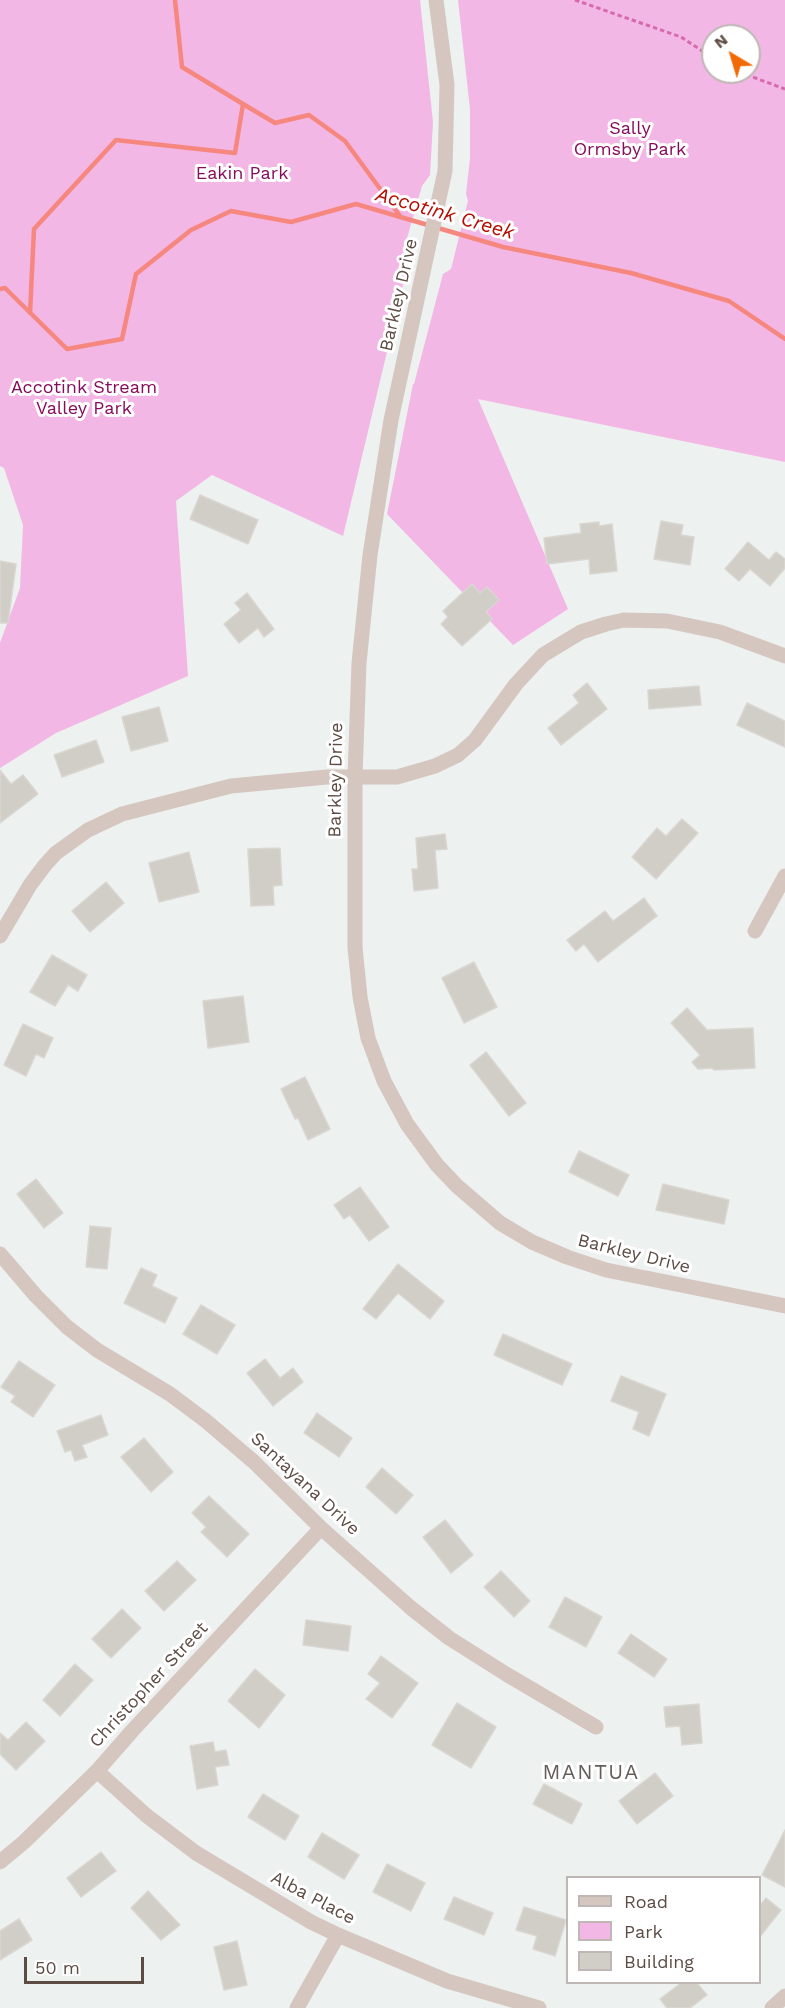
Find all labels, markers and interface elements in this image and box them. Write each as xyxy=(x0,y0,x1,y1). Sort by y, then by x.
north arrow xyxy=(701,24,761,84)
text: N xyxy=(710,30,731,52)
park label: Sally Ormsby Park xyxy=(574,118,686,160)
park label: Eakin Park xyxy=(196,163,288,185)
water label: Accotink Creek xyxy=(373,183,517,245)
street label: Barkley Drive xyxy=(376,236,422,354)
park label: Accotink Stream Valley Park xyxy=(11,377,157,420)
street label: Barkley Drive xyxy=(324,722,348,838)
street label: Barkley Drive xyxy=(576,1230,692,1278)
street label: Santayana Drive xyxy=(246,1428,364,1540)
street label: Christopher Street xyxy=(85,1618,213,1752)
district label: MANTUA xyxy=(542,1760,640,1786)
street label: Alba Place xyxy=(267,1867,359,1929)
legend xyxy=(566,1876,761,1984)
text: Road xyxy=(624,1891,668,1912)
text: Park xyxy=(624,1921,663,1942)
scale bar xyxy=(27,1945,147,1983)
text: Building xyxy=(624,1951,694,1972)
text: 50 m xyxy=(35,1957,80,1978)

